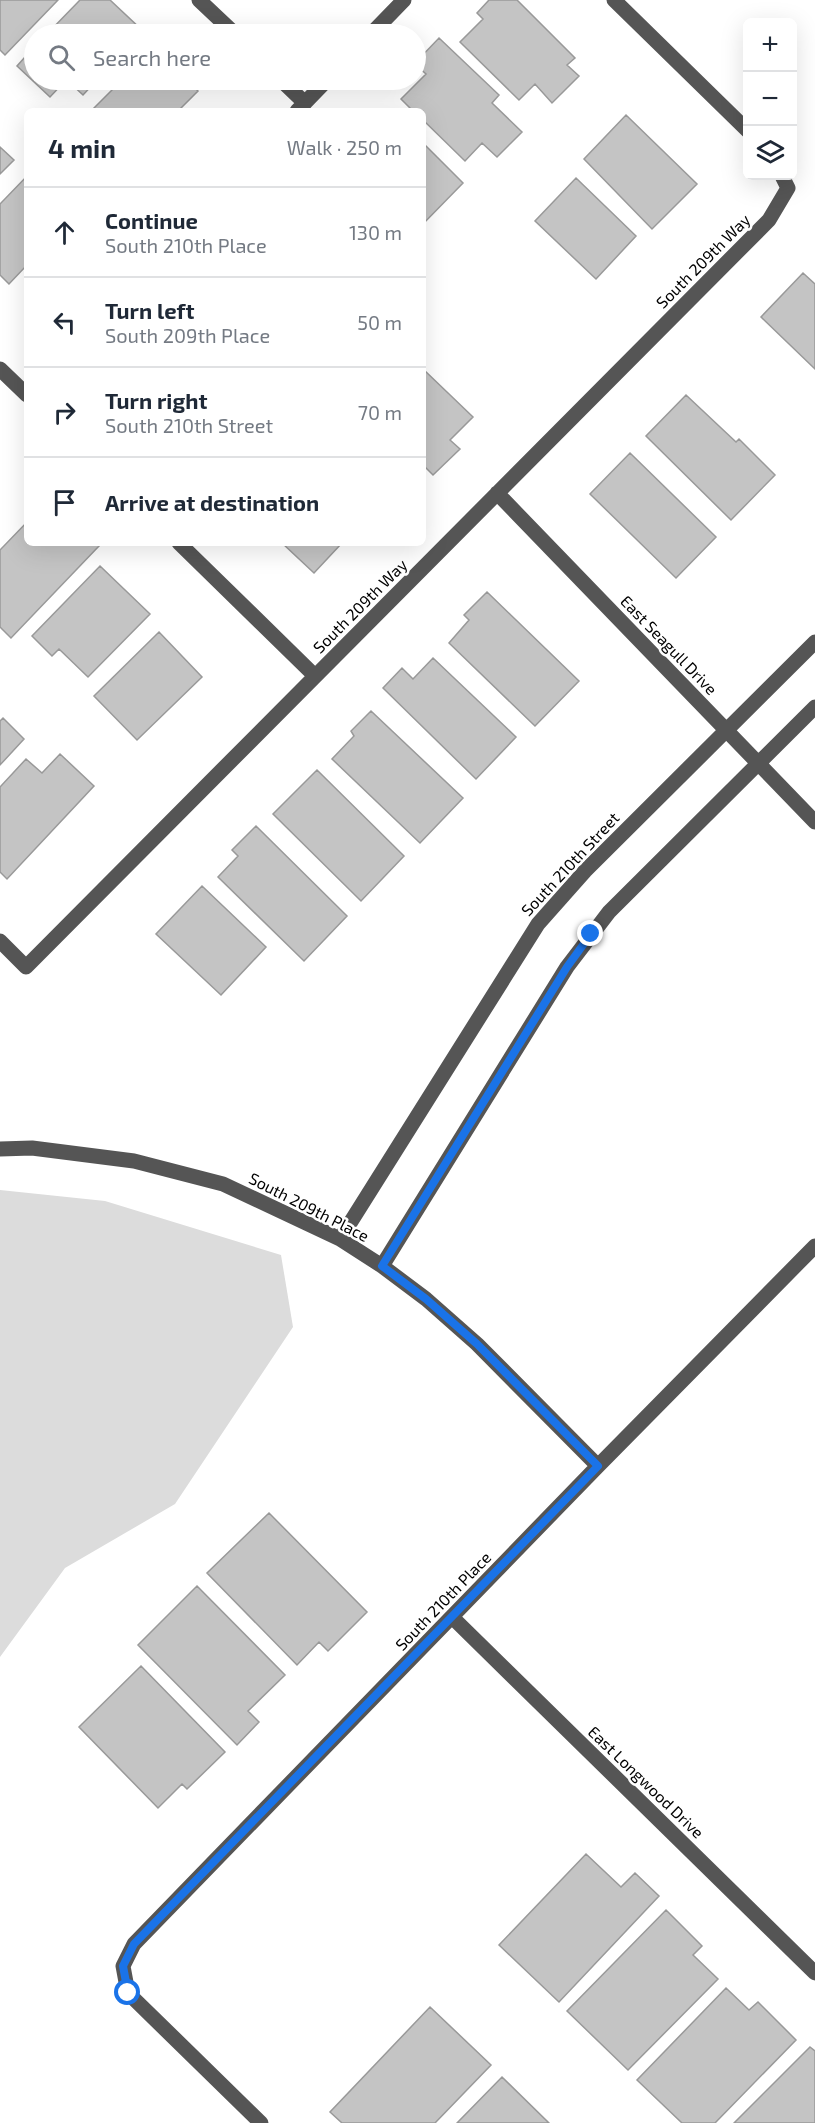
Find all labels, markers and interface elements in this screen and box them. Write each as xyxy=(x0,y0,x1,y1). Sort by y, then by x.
map controls xyxy=(743,18,797,180)
button: + xyxy=(743,18,797,72)
search box xyxy=(24,24,426,90)
icon: search xyxy=(45,41,78,74)
text: Search here xyxy=(93,44,211,70)
button: − xyxy=(743,72,797,126)
button: layers xyxy=(743,126,797,180)
text: 4 min xyxy=(48,132,116,163)
text: Walk · 250 m xyxy=(287,135,402,159)
text: Continue xyxy=(105,207,198,233)
street label: South 209th Way xyxy=(652,209,754,312)
icon: ahead xyxy=(48,216,81,249)
text: 130 m xyxy=(349,220,402,244)
text: South 210th Place xyxy=(105,233,267,257)
text: Turn left xyxy=(105,297,194,323)
icon: left xyxy=(48,306,81,339)
text: 50 m xyxy=(357,310,402,334)
text: South 209th Place xyxy=(105,323,270,347)
text: Turn right xyxy=(105,387,207,413)
icon: right xyxy=(48,396,81,429)
text: 70 m xyxy=(358,400,402,424)
text: South 210th Street xyxy=(105,413,273,437)
icon: arrive xyxy=(48,486,81,519)
text: Arrive at destination xyxy=(105,489,319,515)
street label: South 209th Way xyxy=(309,554,411,657)
street label: East Seagull Drive xyxy=(617,591,722,698)
street label: South 210th Street xyxy=(517,808,622,919)
route end xyxy=(577,920,603,946)
street label: South 209th Place xyxy=(246,1168,372,1245)
street label: South 210th Place xyxy=(391,1548,494,1654)
street label: East Longwood Drive xyxy=(585,1722,708,1842)
route start xyxy=(114,1979,140,2005)

